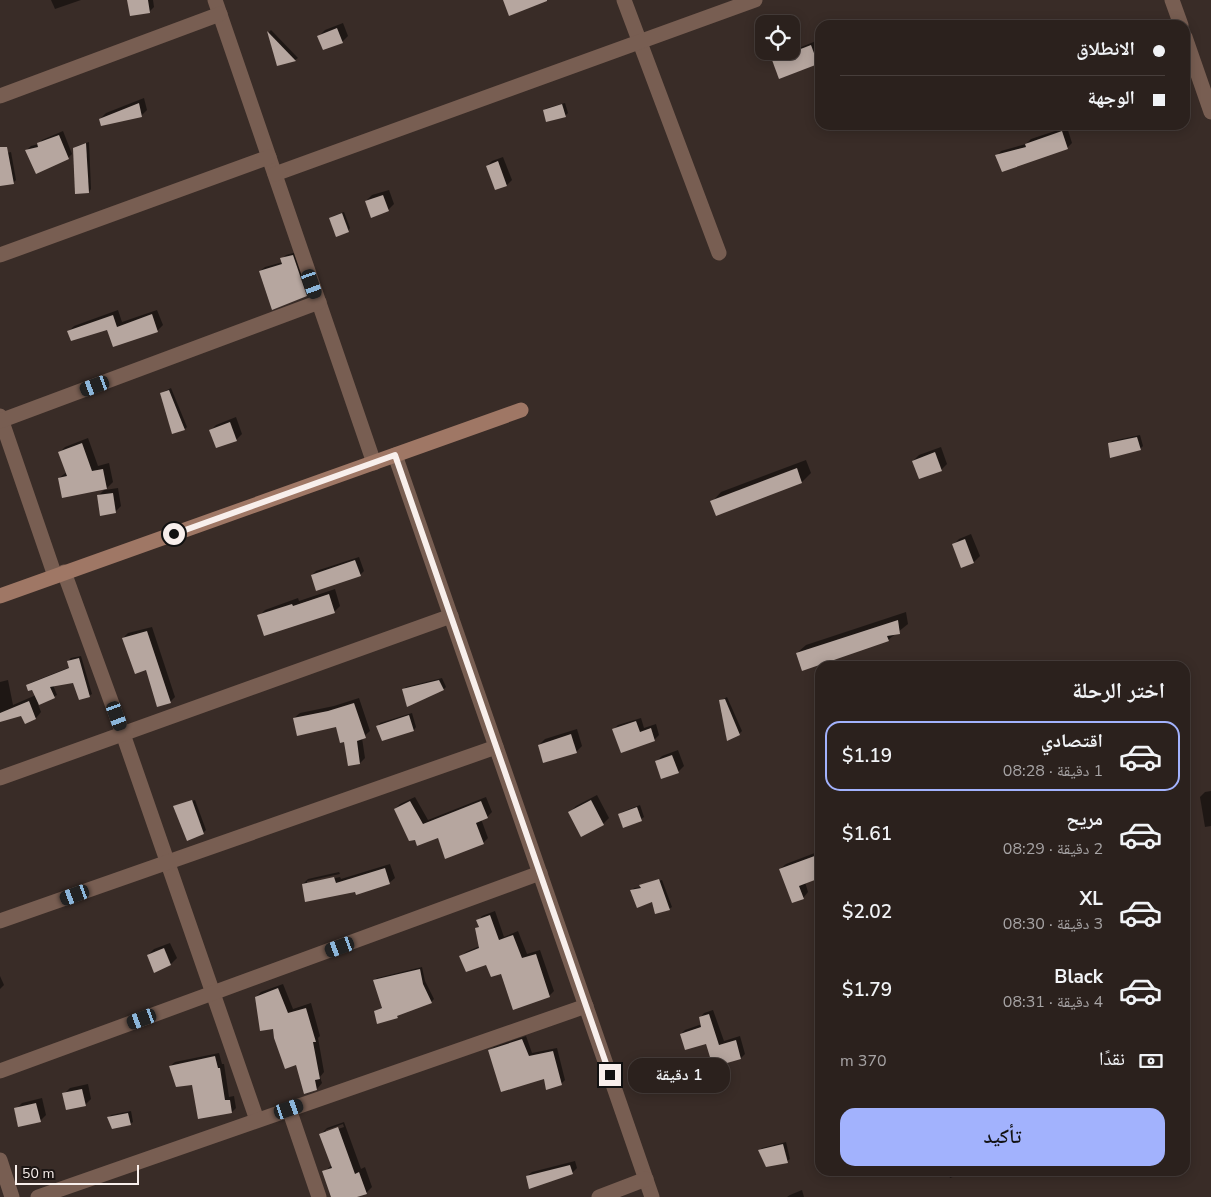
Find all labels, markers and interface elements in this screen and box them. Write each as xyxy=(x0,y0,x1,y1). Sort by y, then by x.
map controls xyxy=(755,15,800,60)
button: locate xyxy=(755,15,800,60)
text: الانطلاق xyxy=(1076,36,1135,62)
text: الوجهة xyxy=(1087,85,1135,111)
car xyxy=(300,267,323,301)
car xyxy=(78,374,111,398)
route start xyxy=(163,523,185,545)
text: اختر الرحلة xyxy=(1072,676,1165,706)
car xyxy=(104,699,129,733)
text: اقتصادي xyxy=(1041,728,1103,754)
icon: car xyxy=(1118,734,1163,779)
text: $1.19 xyxy=(842,743,892,769)
text: 1 دقيقة · 08:28 xyxy=(1003,760,1103,782)
text: مريح xyxy=(1066,806,1103,832)
icon: car xyxy=(1118,812,1163,857)
text: $1.61 xyxy=(842,821,892,847)
text: 2 دقيقة · 08:29 xyxy=(1003,838,1103,860)
car xyxy=(58,883,91,907)
text: XL xyxy=(1080,886,1103,912)
icon: car xyxy=(1118,890,1163,935)
text: $2.02 xyxy=(842,899,892,925)
text: 3 دقيقة · 08:30 xyxy=(1003,913,1103,935)
car xyxy=(323,935,356,959)
text: Black xyxy=(1054,964,1103,990)
icon: car xyxy=(1118,968,1163,1013)
text: $1.79 xyxy=(842,977,892,1003)
text: 4 دقيقة · 08:31 xyxy=(1003,991,1103,1013)
car xyxy=(125,1007,158,1031)
text: نقدًا xyxy=(1099,1046,1125,1072)
icon: cash xyxy=(1137,1047,1165,1075)
text: 370 m xyxy=(840,1050,887,1072)
callout: 1 دقيقة xyxy=(628,1058,730,1092)
route end xyxy=(599,1064,621,1086)
text: 1 دقيقة xyxy=(655,1064,703,1086)
car xyxy=(272,1097,305,1121)
button: تأكيد xyxy=(840,1108,1165,1166)
scale bar xyxy=(15,1162,139,1185)
text: 50 m xyxy=(22,1164,54,1183)

